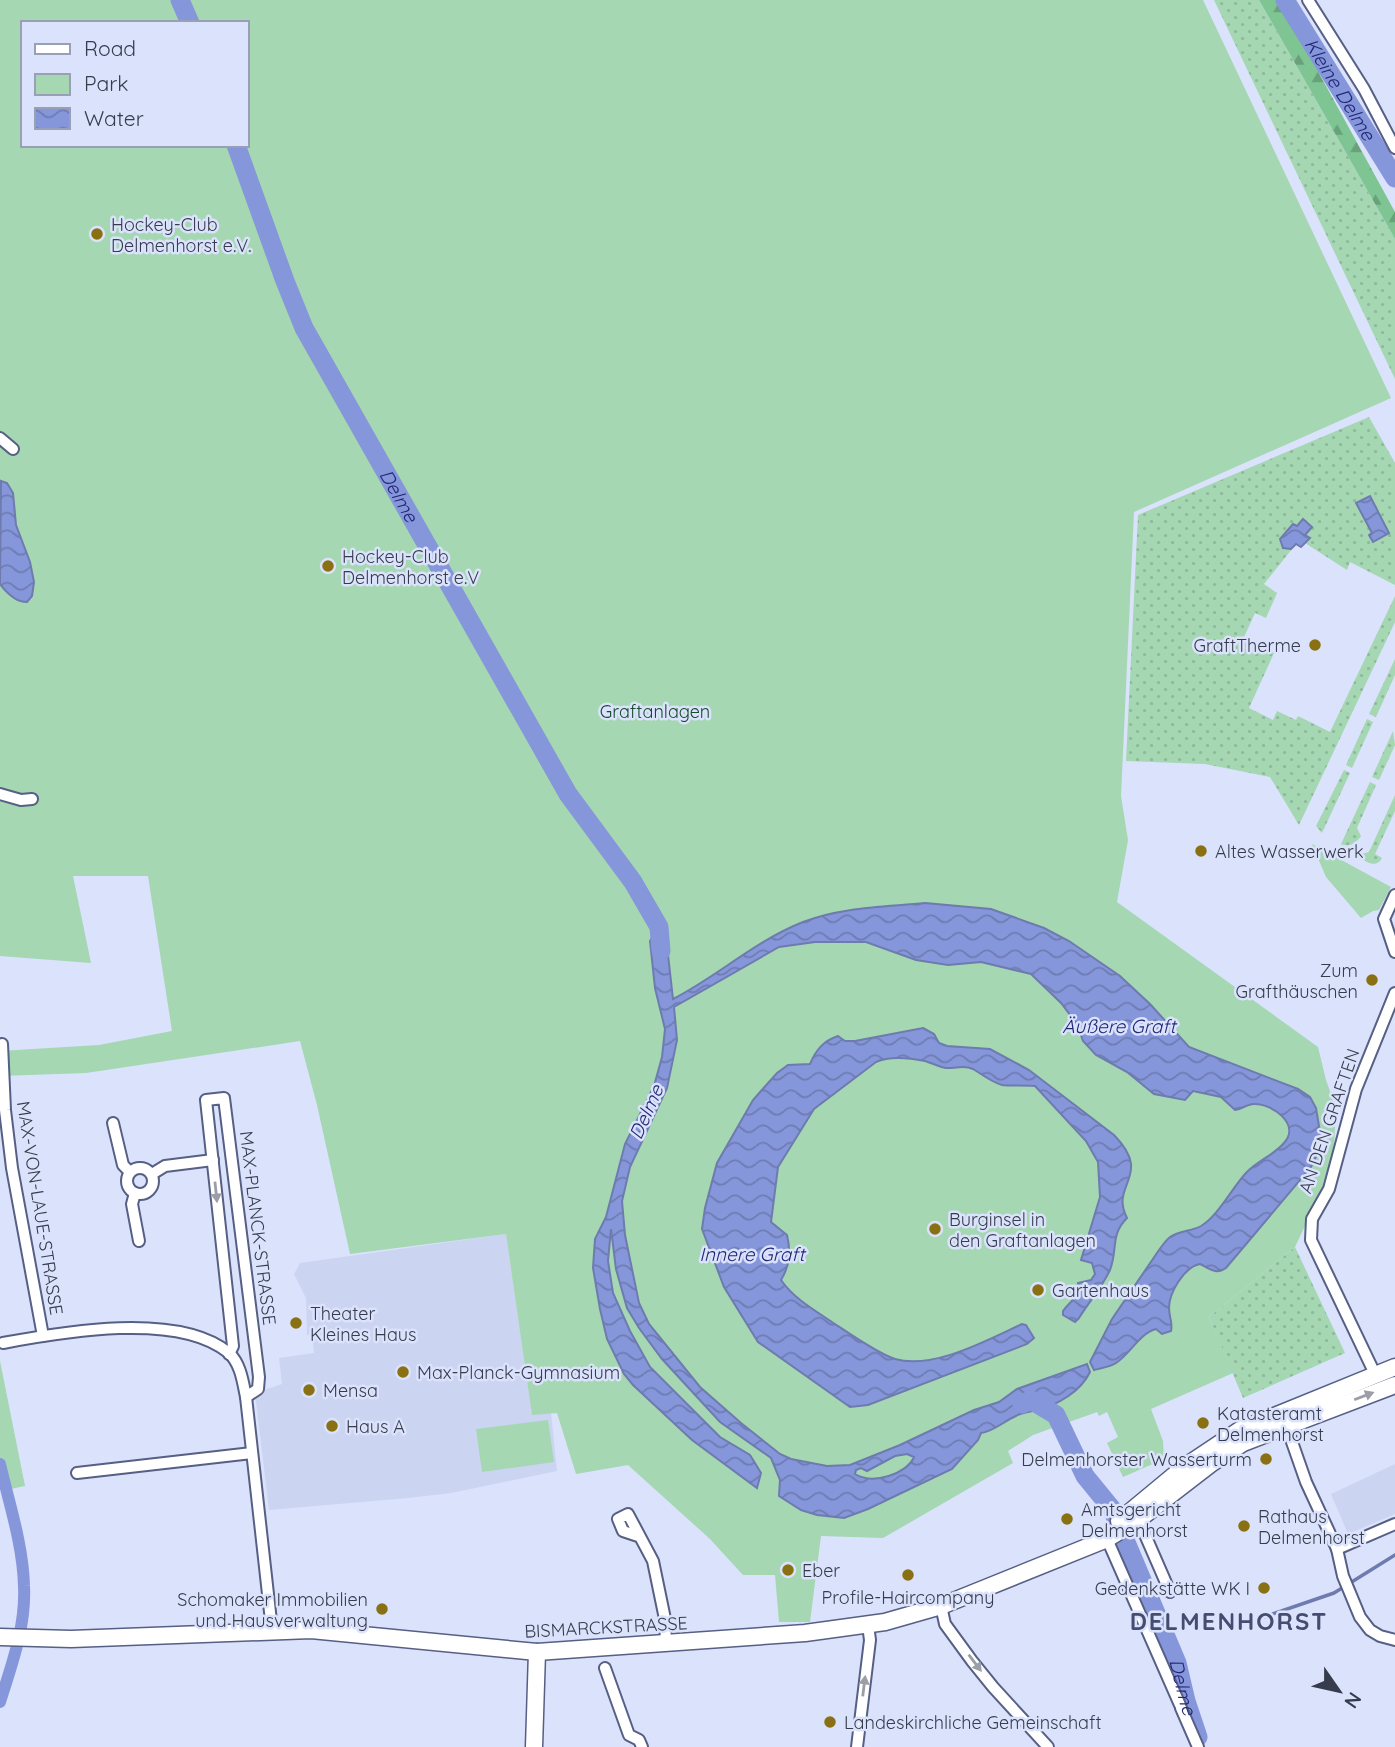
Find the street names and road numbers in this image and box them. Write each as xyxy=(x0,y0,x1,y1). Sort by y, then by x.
street label: AN DEN GRAFTEN xyxy=(1293,1046,1365,1196)
street label: MAX-VON-LAUE-STRASSE xyxy=(12,1099,68,1317)
street label: MAX-PLANCK-STRASSE xyxy=(235,1130,281,1326)
street label: BISMARCKSTRASSE xyxy=(524,1611,688,1643)

